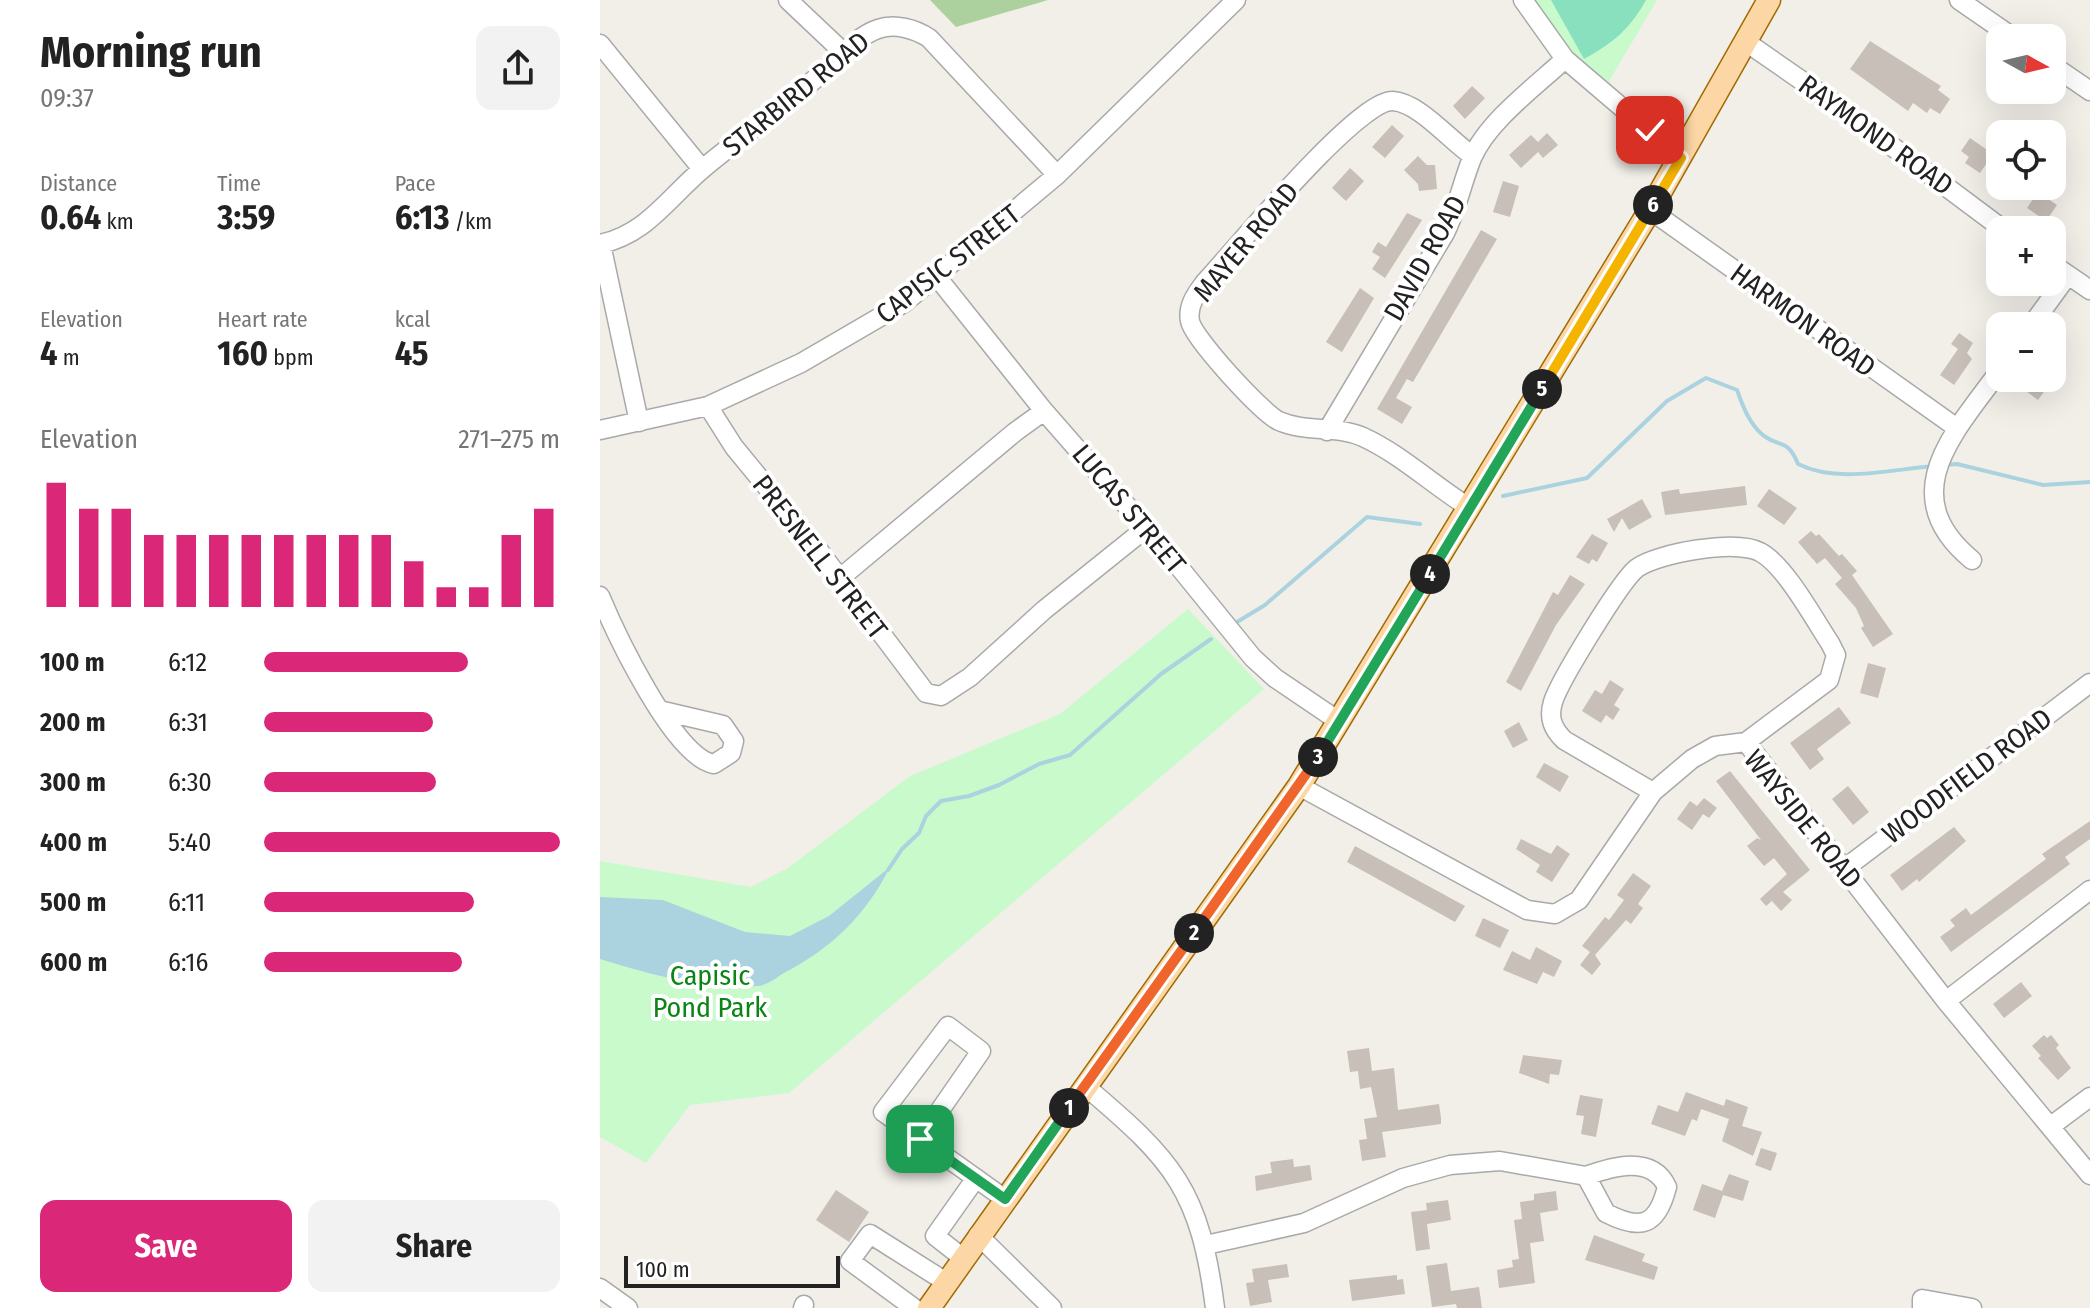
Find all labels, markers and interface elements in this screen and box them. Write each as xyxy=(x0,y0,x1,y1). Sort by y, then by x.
north arrow xyxy=(1986,24,2066,104)
map controls xyxy=(1986,24,2066,392)
street label: STARBIRD ROAD xyxy=(716,25,876,163)
text: Morning run xyxy=(40,26,262,79)
button: share xyxy=(476,26,560,110)
street label: RAYMOND ROAD xyxy=(1792,68,1960,202)
text: 09:37 xyxy=(40,83,94,114)
pin xyxy=(1616,96,1684,164)
icon: check xyxy=(1628,108,1672,152)
button: locate xyxy=(1986,120,2066,200)
text: Distance xyxy=(40,170,117,197)
text: Time xyxy=(217,170,261,197)
text: Pace xyxy=(395,170,436,197)
street label: MAYER ROAD xyxy=(1187,176,1305,308)
pin: 6 xyxy=(1633,185,1673,225)
street label: DAVID ROAD xyxy=(1377,190,1473,326)
text: 6 xyxy=(1647,191,1659,218)
text: 0.64 xyxy=(40,197,101,238)
text: 3:59 xyxy=(217,197,275,238)
text: 6:13 xyxy=(395,197,450,238)
street label: CAPISIC STREET xyxy=(869,198,1027,330)
text: km xyxy=(101,208,134,235)
text: /km xyxy=(450,208,492,235)
button: + xyxy=(1986,216,2066,296)
street label: HARMON ROAD xyxy=(1724,256,1882,384)
text: Elevation xyxy=(40,306,123,333)
text: Heart rate xyxy=(217,306,308,333)
text: kcal xyxy=(395,306,430,333)
button: − xyxy=(1986,312,2066,392)
text: 4 xyxy=(40,333,57,374)
text: 160 xyxy=(217,333,268,374)
text: 45 xyxy=(395,333,429,374)
text: m xyxy=(57,344,80,371)
text: bpm xyxy=(268,344,314,371)
pin: 5 xyxy=(1522,369,1562,409)
text: 5 xyxy=(1537,375,1547,402)
text: Elevation xyxy=(40,424,138,455)
text: 271–275 m xyxy=(458,424,560,455)
street label: LUCAS STREET xyxy=(1065,438,1193,580)
street label: PRESNELL STREET xyxy=(746,468,894,646)
pin: 4 xyxy=(1410,554,1450,594)
text: 4 xyxy=(1424,560,1436,587)
text: 100 m xyxy=(40,647,105,678)
text: 6:12 xyxy=(168,647,207,678)
street label: WOODFIELD ROAD xyxy=(1876,702,2058,850)
text: 200 m xyxy=(40,707,106,738)
text: 6:31 xyxy=(168,707,208,738)
pin: 3 xyxy=(1298,737,1338,777)
text: 3 xyxy=(1313,743,1323,770)
street label: WAYSIDE ROAD xyxy=(1737,743,1869,895)
text: 300 m xyxy=(40,767,106,798)
text: 6:30 xyxy=(168,767,212,798)
text: 400 m xyxy=(40,827,107,858)
text: 5:40 xyxy=(168,827,211,858)
text: 500 m xyxy=(40,887,106,918)
text: 6:11 xyxy=(168,887,205,918)
pin: 2 xyxy=(1174,913,1214,953)
text: 2 xyxy=(1189,919,1199,946)
text: 600 m xyxy=(40,947,107,978)
text: 6:16 xyxy=(168,947,208,978)
park label: Capisic Pond Park xyxy=(653,959,768,1024)
pin: 1 xyxy=(1049,1088,1089,1128)
text: 1 xyxy=(1064,1094,1074,1121)
pin xyxy=(886,1105,954,1173)
icon: arrive xyxy=(898,1117,942,1161)
button: Save xyxy=(40,1200,292,1292)
button: Share xyxy=(308,1200,560,1292)
scale bar xyxy=(624,1252,840,1288)
text: 100 m xyxy=(636,1256,690,1283)

